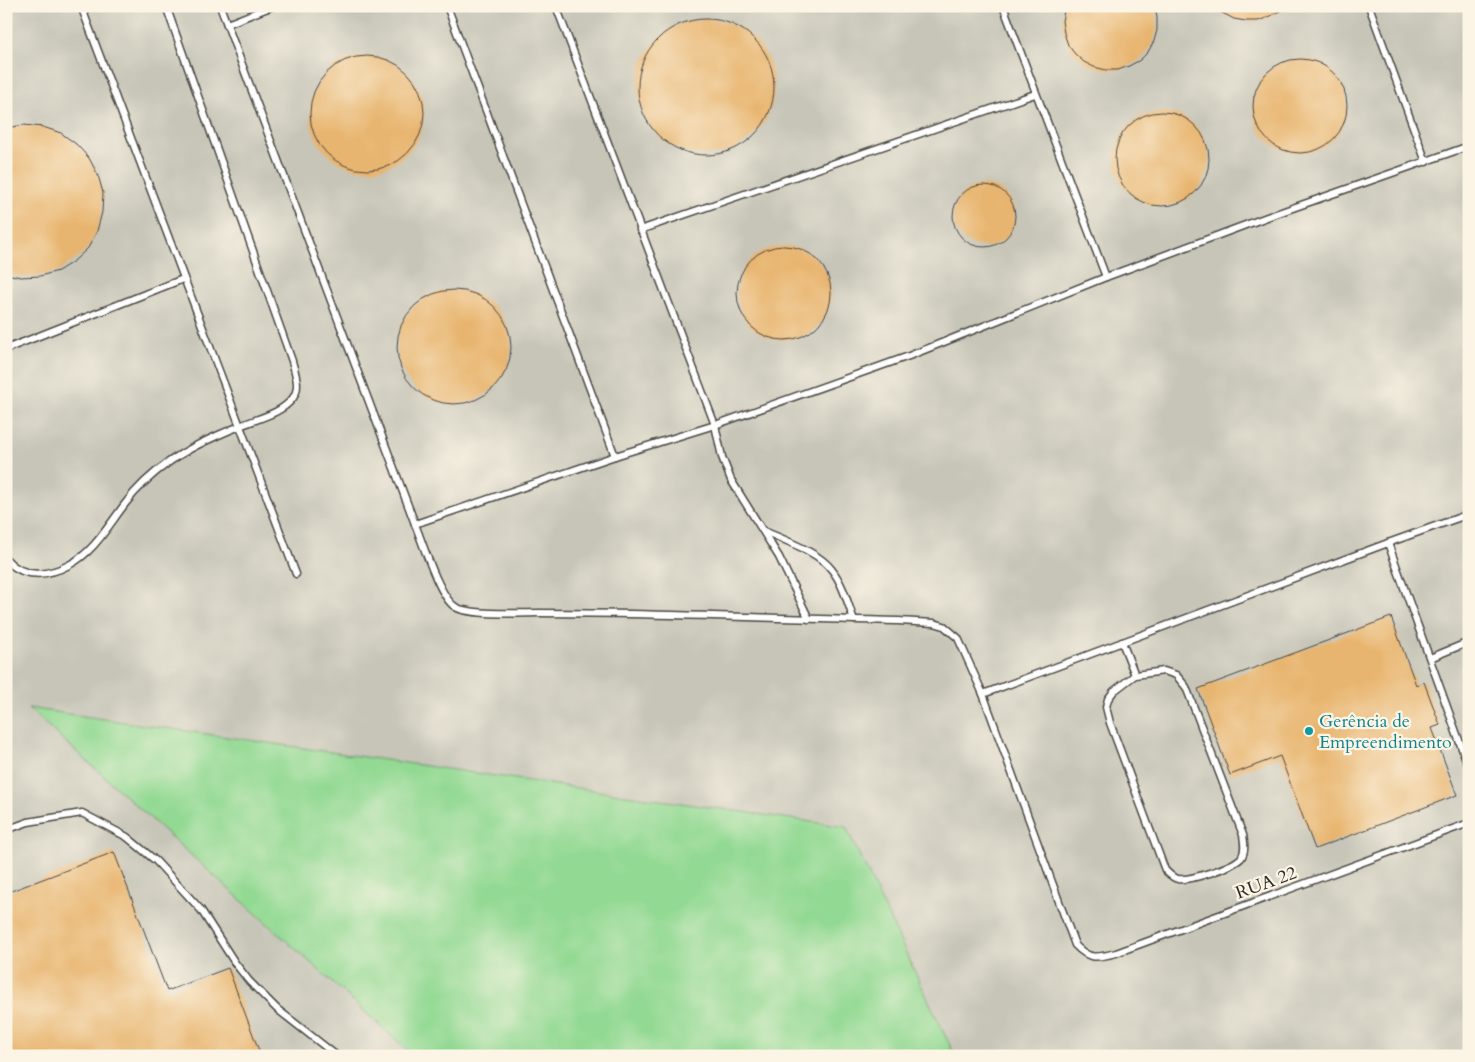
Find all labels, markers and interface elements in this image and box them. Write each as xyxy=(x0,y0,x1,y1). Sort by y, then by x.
place label: Gerência de Empreendimento xyxy=(1319,709,1452,755)
marker: Gerência de Empreendimento xyxy=(1303,725,1315,737)
street label: RUA 22 xyxy=(1232,860,1300,906)

